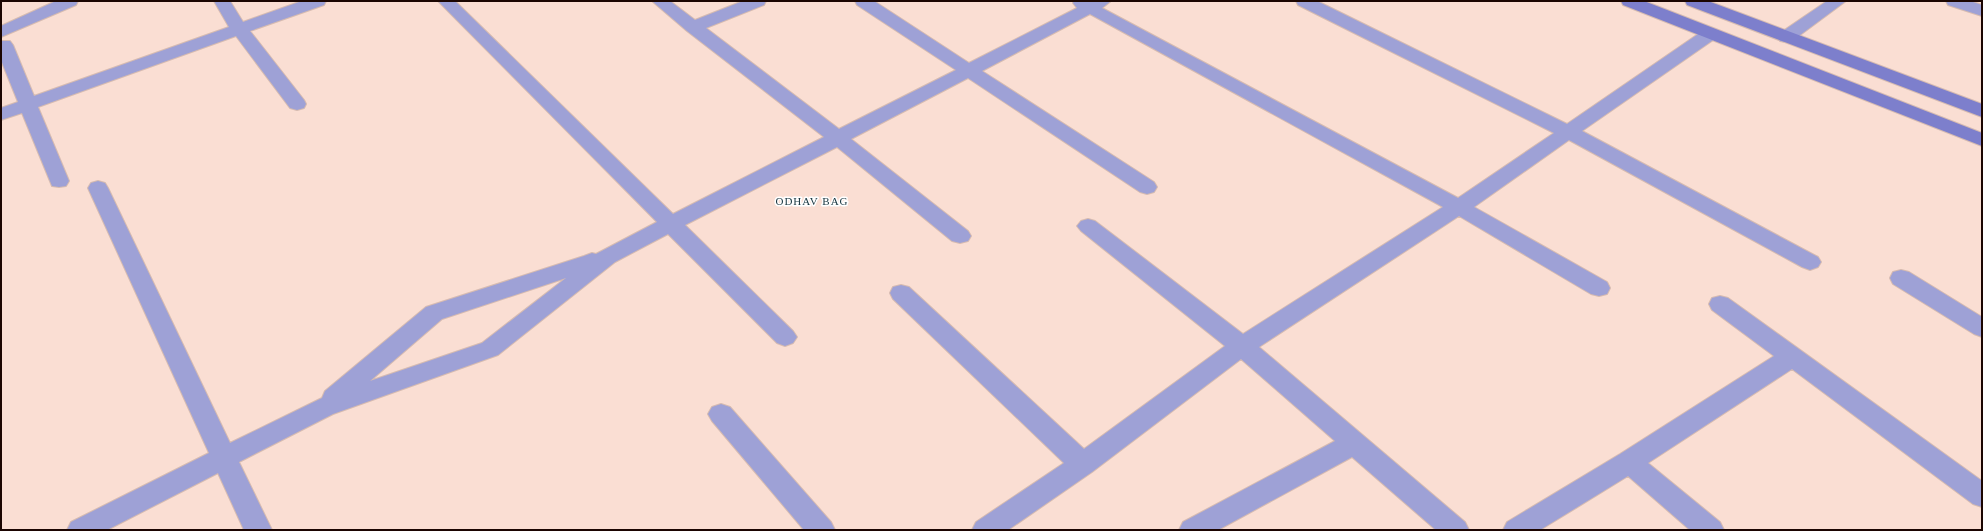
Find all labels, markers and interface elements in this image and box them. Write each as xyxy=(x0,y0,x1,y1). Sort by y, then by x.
district label: ODHAV BAG xyxy=(775,195,849,207)

